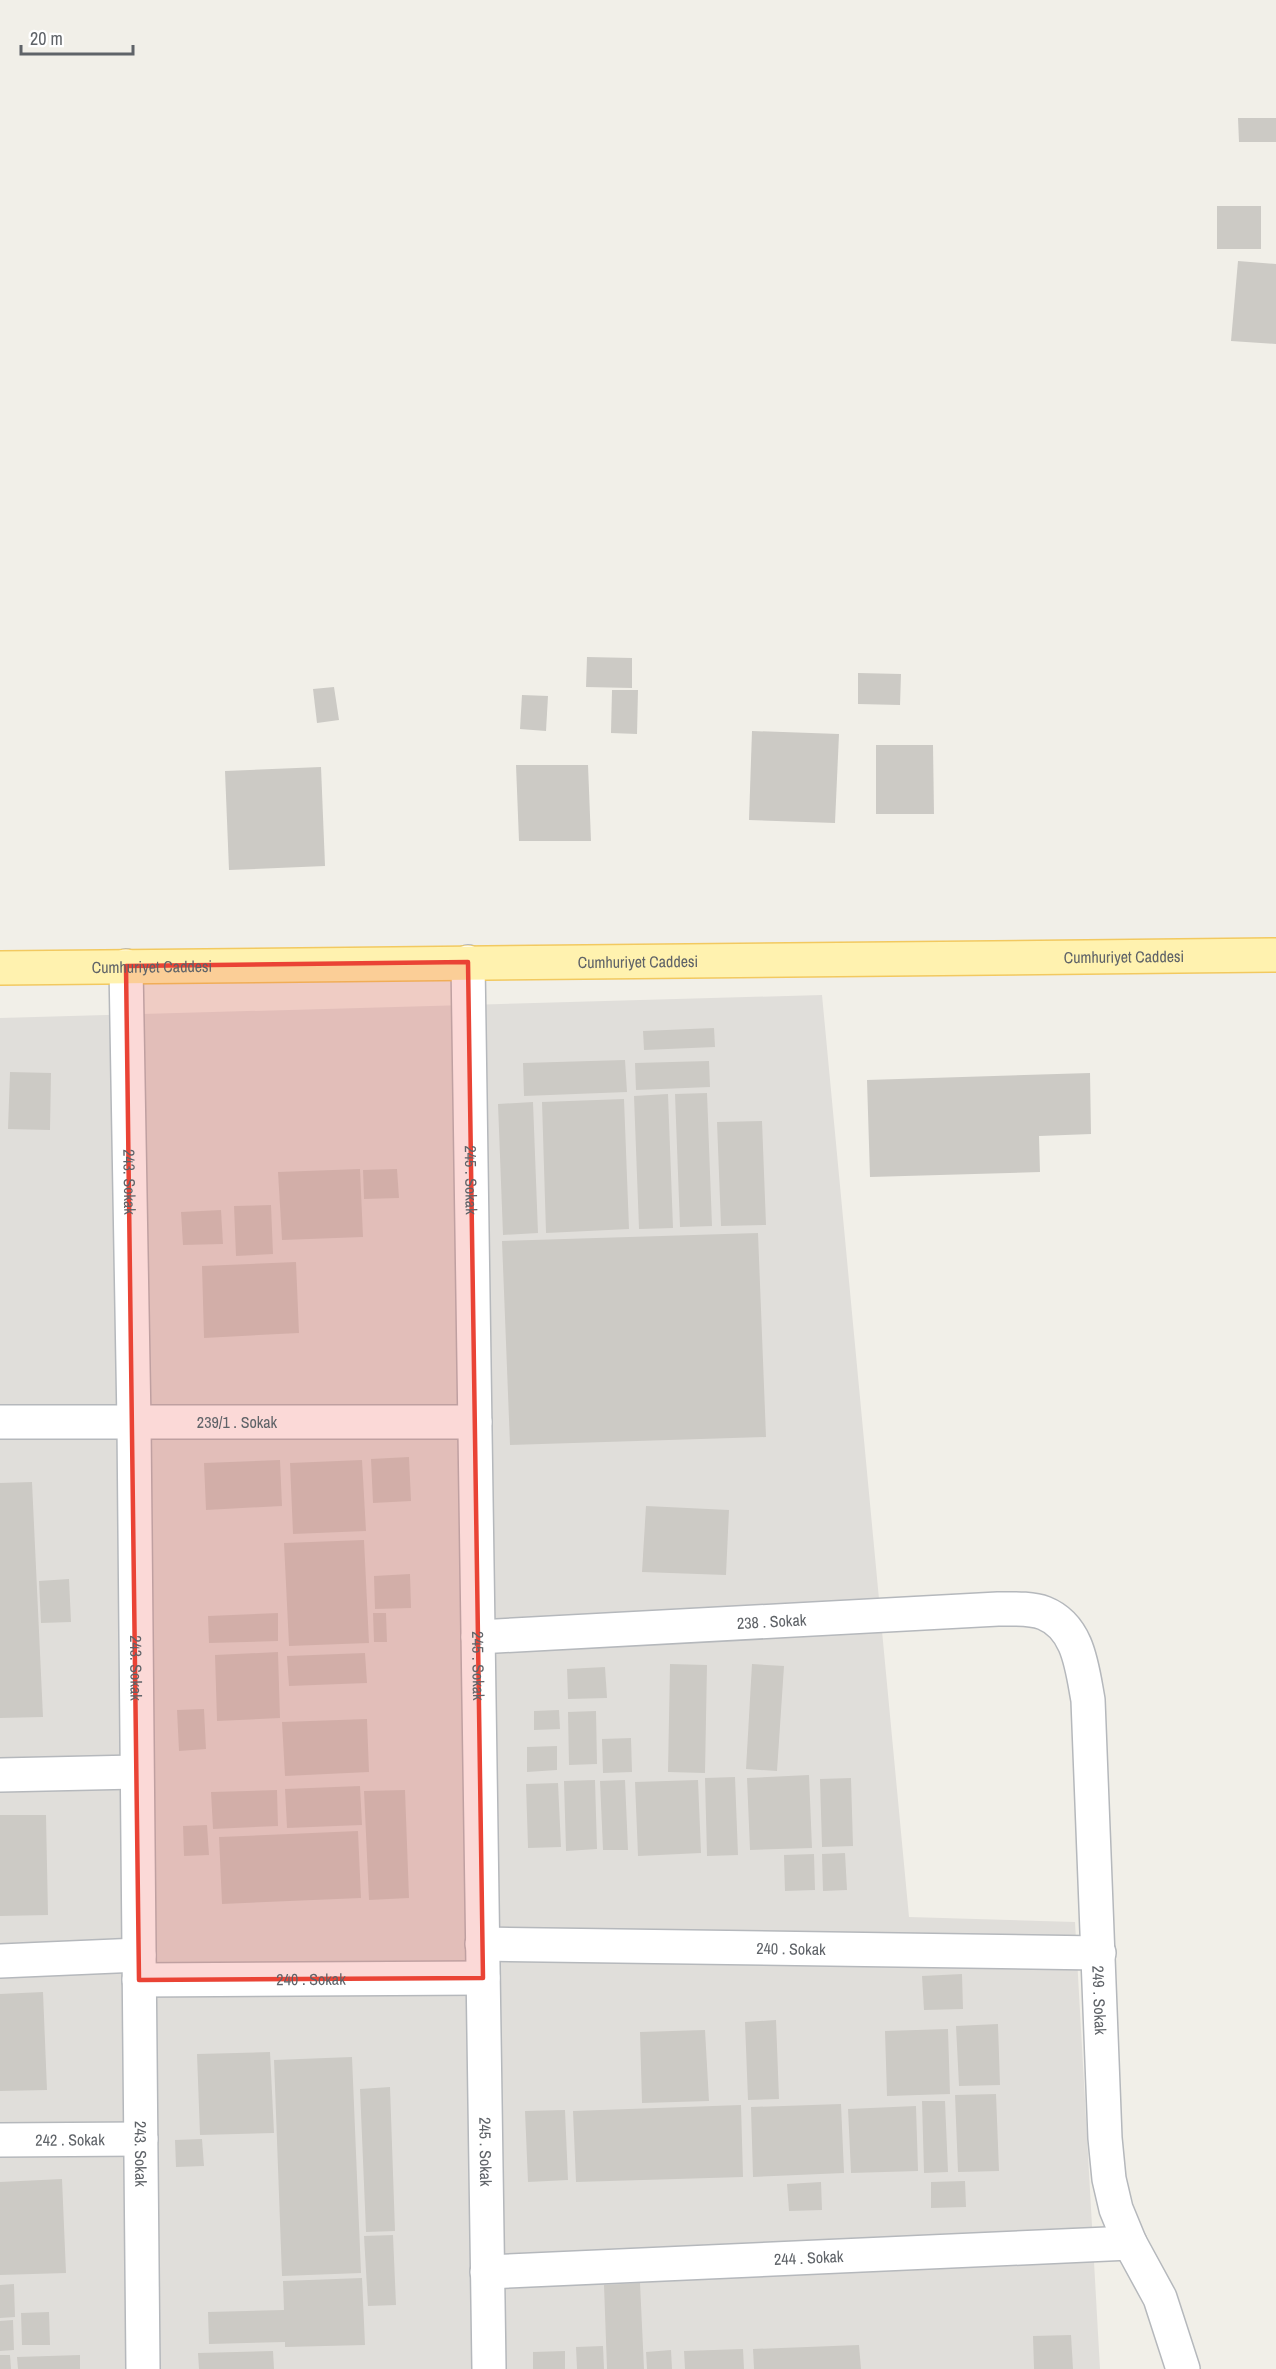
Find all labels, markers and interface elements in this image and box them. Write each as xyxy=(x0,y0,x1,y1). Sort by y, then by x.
scale bar xyxy=(21,18,134,56)
text: 20 m xyxy=(30,26,63,51)
street label: Cumhuriyet Caddesi xyxy=(1064,945,1184,968)
street label: Cumhuriyet Caddesi xyxy=(578,950,698,973)
street label: Cumhuriyet Caddesi xyxy=(92,955,212,978)
street label: 245 . Sokak xyxy=(460,1145,483,1215)
street label: 243. Sokak xyxy=(118,1149,141,1215)
street label: 239/1 . Sokak xyxy=(197,1411,278,1433)
street label: 238 . Sokak xyxy=(736,1608,807,1634)
street label: 245 . Sokak xyxy=(467,1631,490,1701)
street label: 243. Sokak xyxy=(125,1635,148,1701)
street label: 240 . Sokak xyxy=(756,1937,826,1960)
street label: 249 . Sokak xyxy=(1087,1965,1112,2036)
street label: 240 . Sokak xyxy=(276,1968,346,1990)
street label: 245 . Sokak xyxy=(474,2117,497,2187)
street label: 243. Sokak xyxy=(130,2121,152,2187)
street label: 242 . Sokak xyxy=(35,2128,105,2151)
street label: 244 . Sokak xyxy=(774,2245,844,2270)

